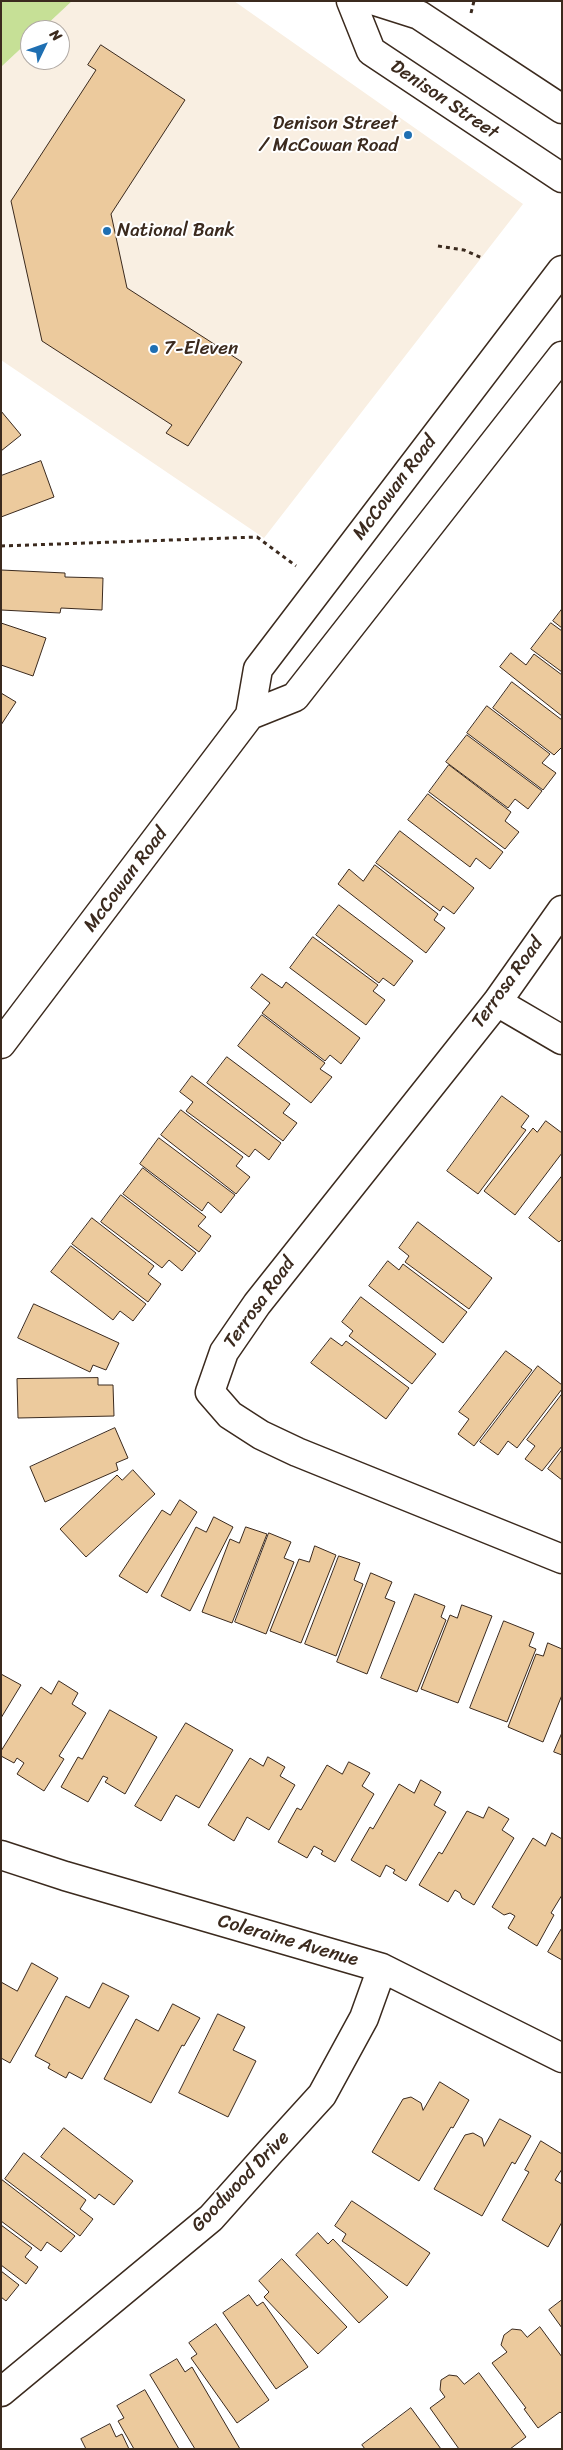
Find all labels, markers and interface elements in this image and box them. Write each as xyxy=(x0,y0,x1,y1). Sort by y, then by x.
north arrow xyxy=(20,20,70,70)
text: N xyxy=(43,23,68,47)
street label: Denison Street xyxy=(386,56,502,144)
place label: Denison Street / McCowan Road xyxy=(258,113,398,157)
marker: Denison Street / McCowan Road xyxy=(402,129,414,141)
place label: National Bank xyxy=(117,220,235,242)
marker: National Bank xyxy=(101,225,113,237)
place label: 7-Eleven xyxy=(164,338,238,360)
marker: 7-Eleven xyxy=(148,343,160,355)
street label: McCowan Road xyxy=(348,431,442,545)
street label: McCowan Road xyxy=(79,823,173,937)
street label: Terrosa Road xyxy=(467,933,549,1033)
street label: Terrosa Road xyxy=(219,1253,301,1353)
street label: Coleraine Avenue xyxy=(215,1910,361,1972)
street label: Goodwood Drive xyxy=(187,2127,295,2237)

